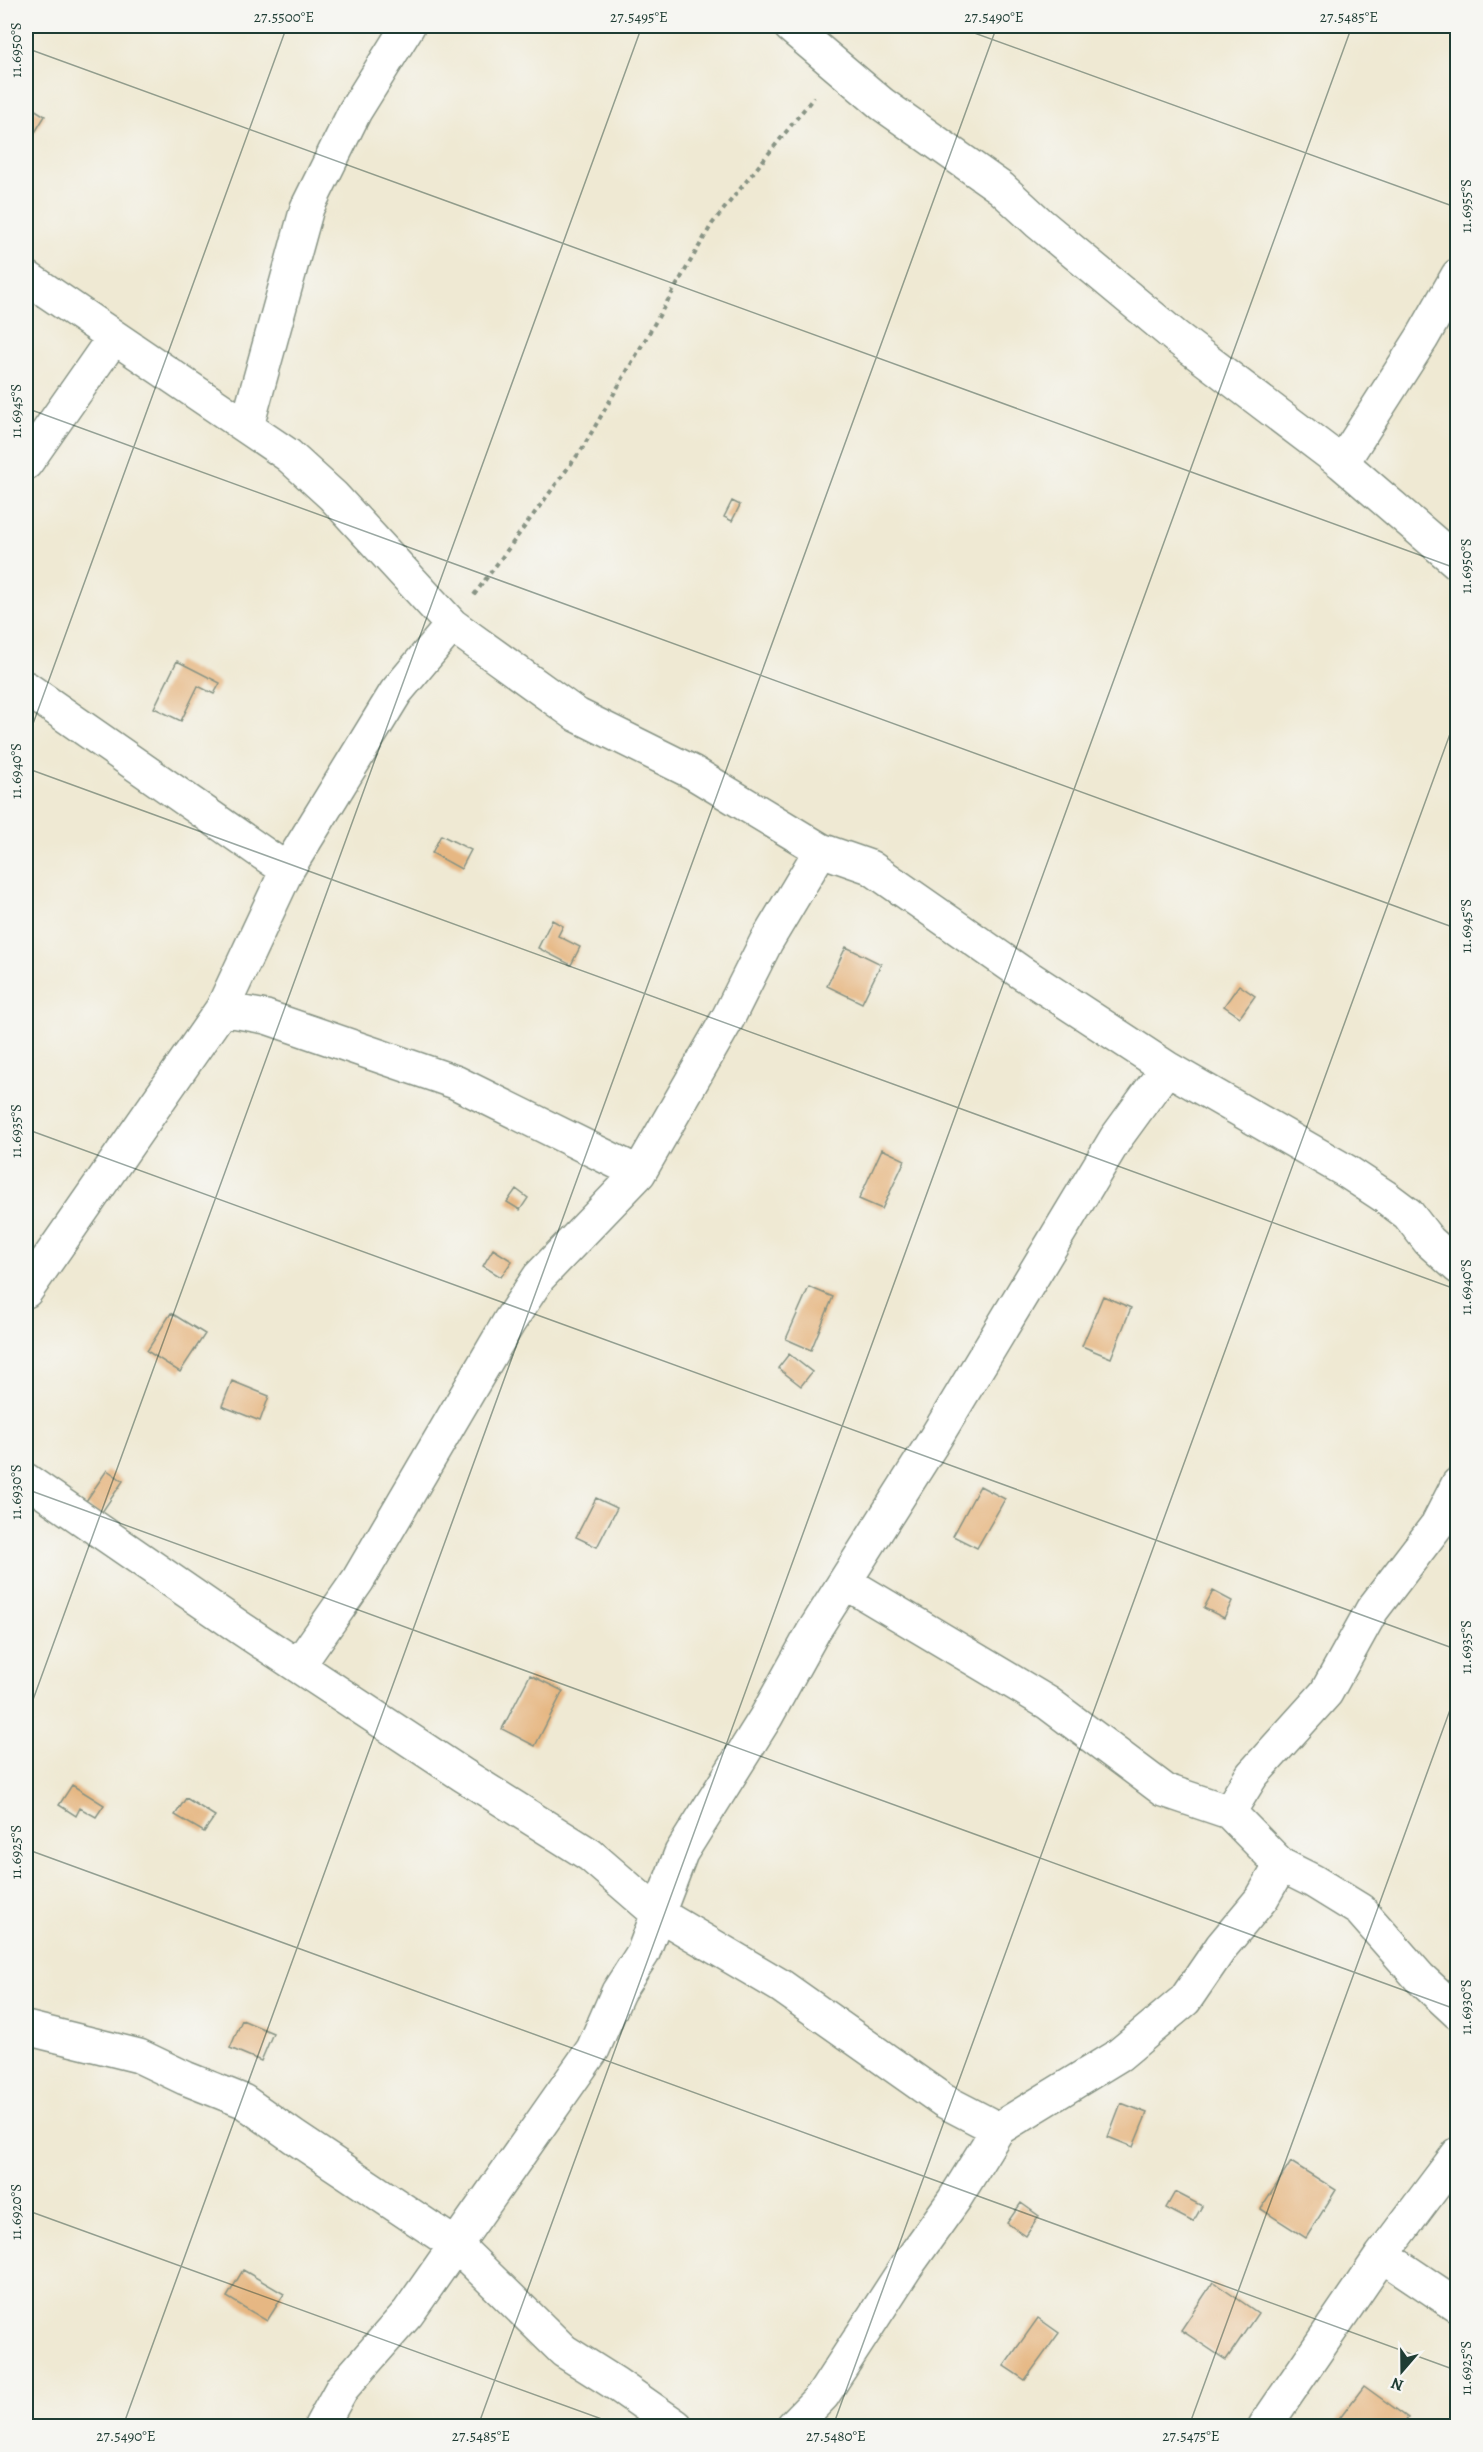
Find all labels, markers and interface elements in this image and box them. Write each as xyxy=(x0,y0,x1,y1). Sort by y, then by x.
text: 27.5500°E xyxy=(254,7,314,27)
text: 27.5495°E xyxy=(610,7,668,27)
text: 27.5490°E xyxy=(964,7,1024,27)
text: 27.5485°E xyxy=(1320,7,1378,27)
text: 11.6950°S xyxy=(6,22,26,78)
text: 11.6955°S xyxy=(1456,179,1476,233)
text: 11.6945°S xyxy=(6,384,26,438)
text: 11.6950°S xyxy=(1456,538,1476,594)
text: 11.6940°S xyxy=(6,743,26,799)
text: 11.6945°S xyxy=(1456,899,1476,953)
text: 11.6935°S xyxy=(6,1104,26,1158)
text: 11.6940°S xyxy=(1456,1259,1476,1315)
text: 11.6930°S xyxy=(6,1464,26,1520)
text: 11.6935°S xyxy=(1456,1620,1476,1674)
text: 11.6925°S xyxy=(6,1825,26,1879)
text: 11.6930°S xyxy=(1456,1979,1476,2035)
text: 11.6920°S xyxy=(6,2184,26,2240)
north arrow xyxy=(1372,2341,1432,2401)
text: 11.6925°S xyxy=(1456,2341,1476,2395)
text: N xyxy=(1388,2372,1406,2396)
text: 27.5490°E xyxy=(96,2426,156,2446)
text: 27.5485°E xyxy=(452,2426,510,2446)
text: 27.5480°E xyxy=(806,2426,866,2446)
text: 27.5475°E xyxy=(1162,2426,1220,2446)

